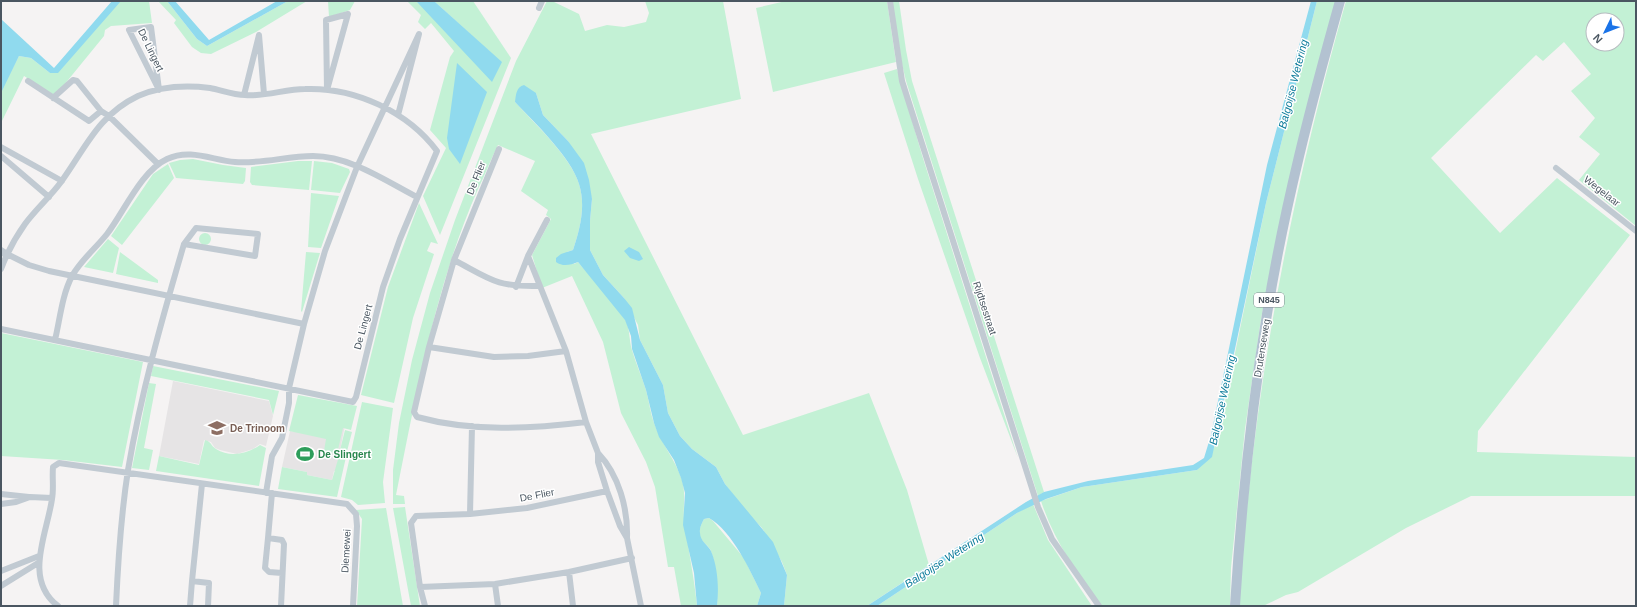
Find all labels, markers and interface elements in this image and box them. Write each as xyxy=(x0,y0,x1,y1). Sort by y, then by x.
north arrow xyxy=(1585,12,1625,52)
street label: De Lingert xyxy=(136,27,166,73)
text: N xyxy=(1591,32,1605,46)
water label: Balgoijse Wetering xyxy=(1276,37,1310,130)
street label: De Flier xyxy=(464,159,488,196)
street label: Wegelaar xyxy=(1582,174,1623,209)
street label: Rijdtsestraat xyxy=(971,280,999,336)
road number: N845 xyxy=(1254,293,1284,307)
street label: De Lingert xyxy=(352,303,374,351)
street label: Drutenseweg xyxy=(1252,318,1272,378)
water label: Balgoijse Wetering xyxy=(1207,353,1238,446)
school or university icon: De Trinoom xyxy=(207,418,227,438)
place label: De Trinoom xyxy=(230,423,285,434)
sports icon: De Slingert xyxy=(295,444,315,464)
place label: De Slingert xyxy=(318,449,371,460)
street label: De Flier xyxy=(519,486,556,504)
street label: Diemewei xyxy=(339,529,353,573)
water label: Balgoijse Wetering xyxy=(902,530,986,590)

